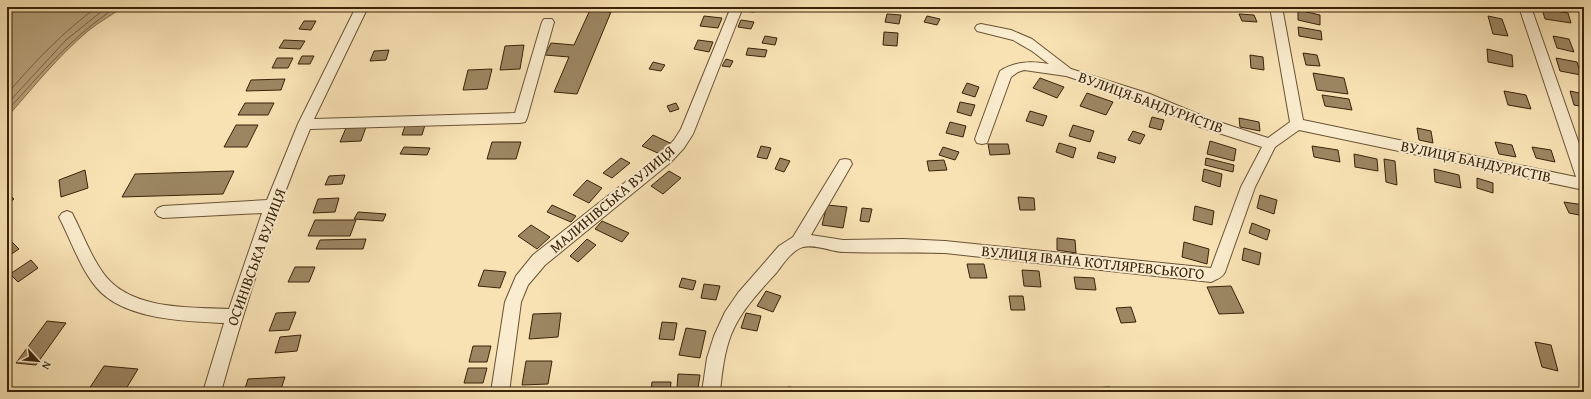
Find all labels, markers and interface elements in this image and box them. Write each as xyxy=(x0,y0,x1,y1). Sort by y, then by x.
street label: ВУЛИЦЯ БАНДУРИСТІВ xyxy=(1075,66,1227,138)
street label: ВУЛИЦЯ БАНДУРИСТІВ xyxy=(1399,135,1553,187)
street label: МАЛИНІВСЬКА ВУЛИЦЯ xyxy=(545,140,679,258)
street label: ОСИНІВСЬКА ВУЛИЦЯ xyxy=(221,185,291,328)
street label: ВУЛИЦЯ ІВАНА КОТЛЯРЕВСЬКОГО xyxy=(980,240,1206,284)
north arrow xyxy=(18,341,58,381)
text: N xyxy=(38,359,56,373)

